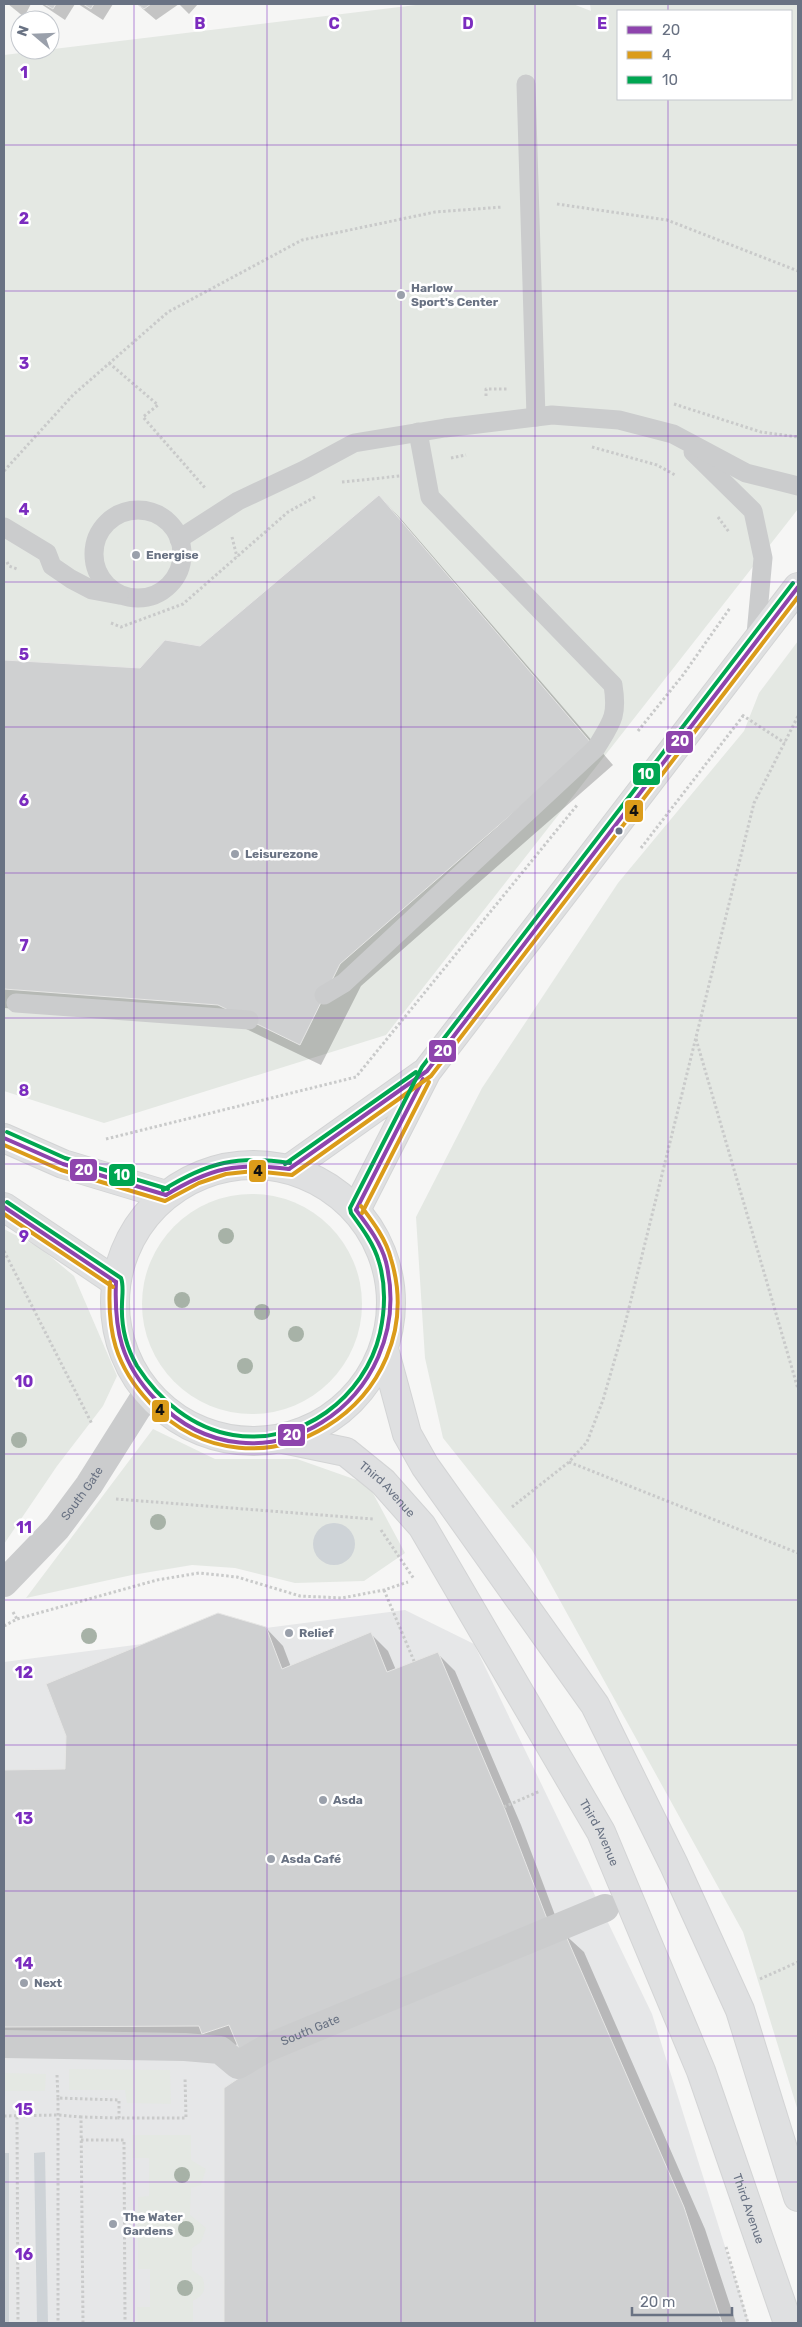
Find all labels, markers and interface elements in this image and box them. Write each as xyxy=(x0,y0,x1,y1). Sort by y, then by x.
north arrow xyxy=(10,10,60,60)
legend xyxy=(617,10,792,100)
text: B xyxy=(194,14,206,33)
text: C xyxy=(328,14,340,33)
text: D xyxy=(462,14,474,33)
text: E xyxy=(597,14,607,33)
text: 20 xyxy=(662,21,680,39)
text: N xyxy=(14,23,33,38)
text: 4 xyxy=(662,46,671,64)
text: 1 xyxy=(20,63,28,82)
text: 10 xyxy=(662,71,678,89)
text: 2 xyxy=(19,209,29,228)
place label: Harlow Sport's Center xyxy=(411,281,499,309)
marker: Harlow Sport's Center xyxy=(395,289,407,301)
text: 3 xyxy=(19,354,29,373)
text: 4 xyxy=(19,500,30,519)
place label: Energise xyxy=(146,548,199,562)
marker: Energise xyxy=(130,549,142,561)
text: 5 xyxy=(19,645,29,664)
line badge: 20 xyxy=(665,730,694,754)
text: 20 xyxy=(671,733,689,750)
line badge: 10 xyxy=(632,762,661,786)
text: 10 xyxy=(638,766,654,783)
text: 6 xyxy=(19,791,29,810)
line badge: 4 xyxy=(624,799,644,823)
text: 4 xyxy=(629,803,639,820)
unlabelled marker xyxy=(614,826,624,836)
place label: Leisurezone xyxy=(245,847,318,861)
marker: Leisurezone xyxy=(229,848,241,860)
text: 7 xyxy=(19,936,29,955)
line badge: 20 xyxy=(428,1039,457,1063)
text: 20 xyxy=(434,1043,452,1060)
text: 8 xyxy=(19,1081,30,1100)
line badge: 20 xyxy=(69,1158,98,1182)
line badge: 4 xyxy=(248,1159,267,1183)
text: 20 xyxy=(75,1162,93,1179)
line badge: 10 xyxy=(108,1163,136,1187)
text: 4 xyxy=(253,1163,263,1180)
text: 10 xyxy=(114,1167,130,1184)
text: 9 xyxy=(19,1227,29,1246)
text: 10 xyxy=(15,1372,34,1391)
line badge: 4 xyxy=(151,1399,170,1423)
text: 4 xyxy=(155,1402,165,1419)
line badge: 20 xyxy=(277,1423,306,1447)
text: 20 xyxy=(283,1427,301,1444)
street label: Third Avenue xyxy=(356,1459,418,1520)
street label: South Gate xyxy=(58,1464,106,1523)
text: 11 xyxy=(16,1518,32,1537)
place label: Relief xyxy=(299,1626,334,1640)
marker: Relief xyxy=(283,1627,295,1639)
text: 12 xyxy=(15,1663,33,1682)
place label: Asda xyxy=(333,1793,363,1807)
marker: Asda xyxy=(317,1794,329,1806)
street label: Third Avenue xyxy=(576,1797,622,1868)
text: 13 xyxy=(15,1809,33,1828)
place label: Asda Café xyxy=(281,1852,341,1866)
marker: Asda Café xyxy=(265,1853,277,1865)
text: 14 xyxy=(15,1954,34,1973)
place label: Next xyxy=(34,1976,63,1990)
marker: Next xyxy=(18,1977,30,1989)
street label: South Gate xyxy=(279,2012,342,2049)
text: 15 xyxy=(15,2100,33,2119)
street label: Third Avenue xyxy=(730,2172,767,2246)
place label: The Water Gardens xyxy=(123,2210,183,2238)
marker: The Water Gardens xyxy=(107,2218,119,2230)
text: 16 xyxy=(15,2245,33,2264)
scale bar xyxy=(632,2284,732,2316)
text: 20 m xyxy=(640,2293,675,2311)

